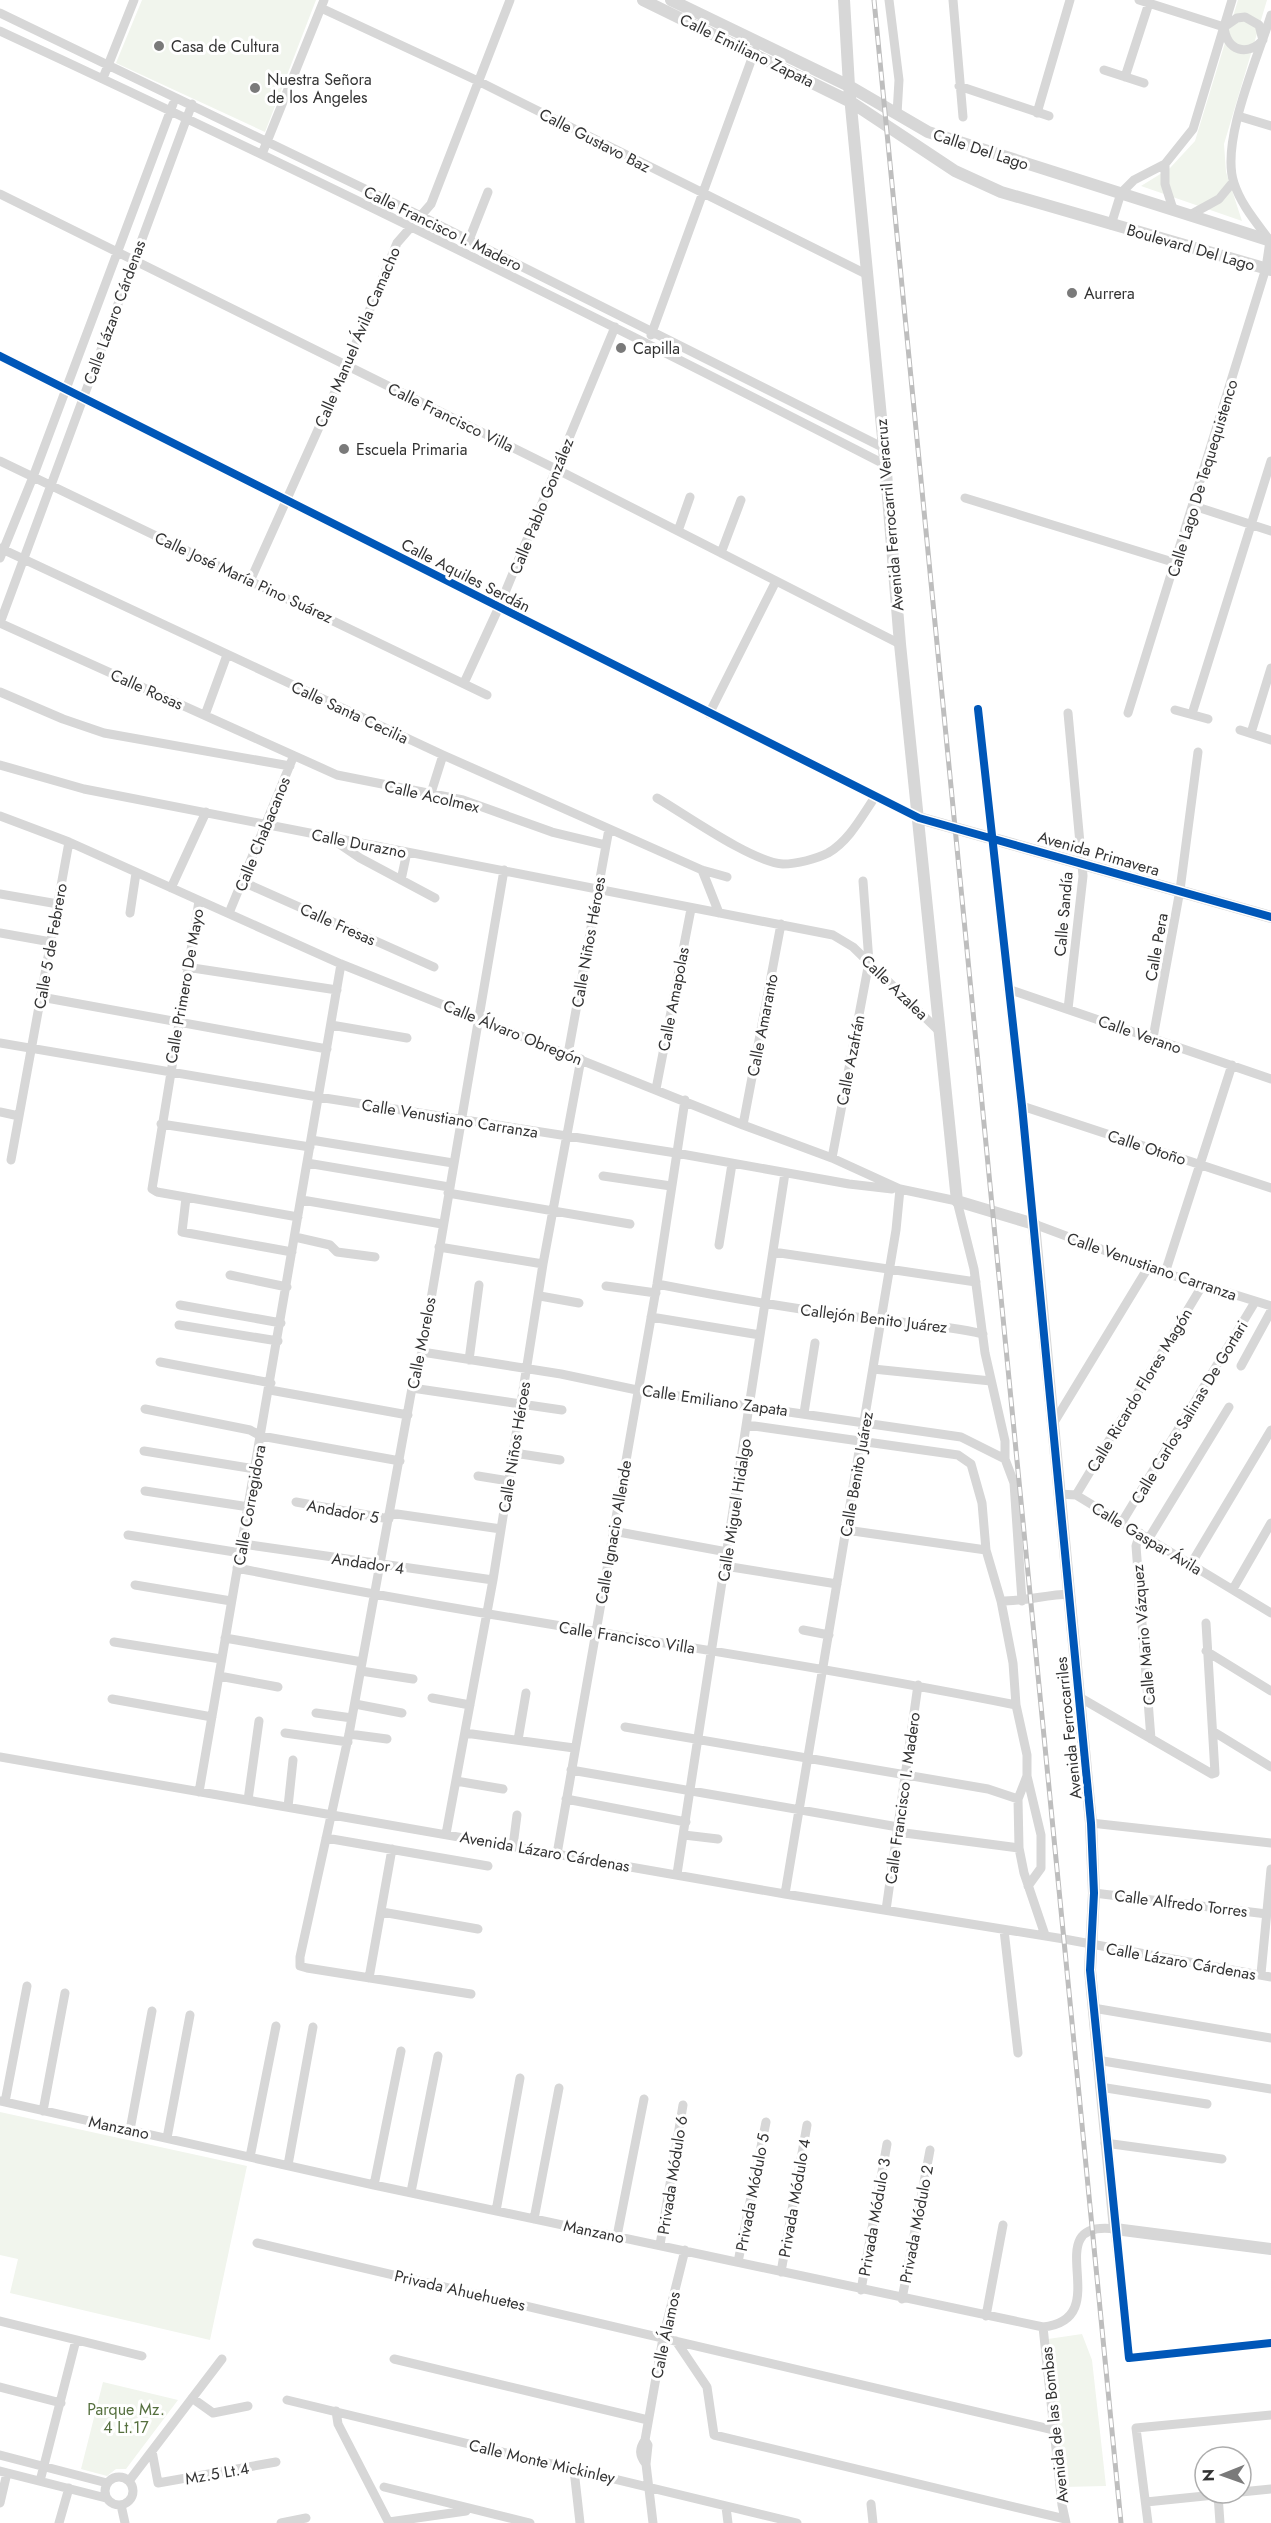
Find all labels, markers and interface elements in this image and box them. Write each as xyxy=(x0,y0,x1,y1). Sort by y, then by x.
street label: Calle Emiliano Zapata xyxy=(676,8,818,93)
place label: Casa de Cultura xyxy=(171,35,279,58)
marker: Casa de Cultura xyxy=(152,39,166,53)
place label: Nuestra Señora de los Angeles xyxy=(267,68,372,109)
marker: Nuestra Señora de los Angeles xyxy=(248,81,262,95)
street label: Calle Gustavo Baz xyxy=(535,102,655,179)
street label: Calle Del Lago xyxy=(930,123,1032,176)
street label: Calle Francisco I. Madero xyxy=(360,180,526,277)
street label: Boulevard Del Lago xyxy=(1124,218,1258,277)
street label: Calle Lázaro Cárdenas xyxy=(78,237,151,388)
street label: Calle Manuel Ávila Camacho xyxy=(309,243,406,431)
place label: Aurrera xyxy=(1084,282,1135,305)
marker: Aurrera xyxy=(1065,286,1079,300)
place label: Capilla xyxy=(633,337,680,360)
marker: Capilla xyxy=(614,341,628,355)
street label: Calle Lago De Tequequistenco xyxy=(1161,376,1244,580)
street label: Calle Francisco Villa xyxy=(384,377,518,458)
street label: Avenida Ferrocarril Veracruz xyxy=(870,417,909,612)
street label: Calle Pablo González xyxy=(504,434,580,578)
place label: Escuela Primaria xyxy=(356,438,467,461)
marker: Escuela Primaria xyxy=(337,442,351,456)
street label: Calle José María Pino Suárez xyxy=(151,526,337,629)
street label: Calle Aquiles Serdán xyxy=(397,533,534,618)
street label: Calle Rosas xyxy=(107,663,187,716)
street label: Calle Santa Cecilia xyxy=(287,675,412,750)
street label: Calle Chabacanos xyxy=(229,773,296,895)
street label: Calle Acolmex xyxy=(382,774,482,819)
street label: Calle Durazno xyxy=(310,823,408,864)
street label: Avenida Primavera xyxy=(1035,825,1162,882)
street label: Calle Sandía xyxy=(1048,871,1079,957)
street label: Calle Niños Héroes xyxy=(566,875,611,1009)
street label: Calle 5 de Febrero xyxy=(28,881,73,1011)
street label: Calle Fresas xyxy=(296,898,379,951)
street label: Calle Primero De Mayo xyxy=(160,907,209,1065)
street label: Calle Pera xyxy=(1139,911,1174,983)
street label: Calle Amapolas xyxy=(652,945,695,1053)
street label: Calle Azalea xyxy=(856,950,933,1025)
street label: Calle Amaranto xyxy=(741,972,784,1078)
street label: Calle Álvaro Obregón xyxy=(440,994,586,1071)
street label: Calle Verano xyxy=(1095,1009,1185,1060)
street label: Calle Azafrán xyxy=(830,1013,871,1107)
street label: Calle Venustiano Carranza xyxy=(360,1093,540,1144)
street label: Calle Otoño xyxy=(1105,1124,1189,1171)
street label: Calle Venustiano Carranza xyxy=(1064,1227,1240,1306)
street label: Calle Morelos xyxy=(401,1295,442,1391)
street label: Callejón Benito Juárez xyxy=(799,1298,949,1339)
street label: Calle Ricardo Flores Magón xyxy=(1081,1304,1198,1477)
street label: Calle Carlos Salinas De Gortari xyxy=(1125,1316,1253,1508)
street label: Calle Emiliano Zapata xyxy=(641,1379,789,1422)
street label: Calle Niños Héroes xyxy=(493,1380,536,1514)
street label: Calle Benito Juárez xyxy=(834,1409,879,1539)
street label: Calle Miguel Hidalgo xyxy=(712,1437,757,1583)
street label: Calle Corregidora xyxy=(228,1443,271,1567)
street label: Calle Ignacio Allende xyxy=(590,1458,637,1606)
street label: Andador 5 xyxy=(305,1494,381,1529)
street label: Calle Gaspar Ávila xyxy=(1087,1496,1206,1580)
street label: Andador 4 xyxy=(330,1547,406,1580)
street label: Calle Mario Vázquez xyxy=(1126,1563,1161,1706)
street label: Calle Francisco Villa xyxy=(557,1615,697,1660)
street label: Avenida Ferrocarriles xyxy=(1050,1656,1087,1800)
street label: Calle Francisco I. Madero xyxy=(879,1710,926,1885)
street label: Avenida Lázaro Cárdenas xyxy=(458,1825,632,1878)
street label: Calle Alfredo Torres xyxy=(1113,1884,1249,1923)
street label: Calle Lázaro Cárdenas xyxy=(1104,1937,1258,1986)
street label: Manzano xyxy=(87,2110,151,2145)
street label: Privada Módulo 6 xyxy=(652,2114,693,2236)
street label: Privada Módulo 5 xyxy=(730,2131,775,2253)
street label: Privada Módulo 4 xyxy=(773,2137,816,2259)
street label: Privada Módulo 3 xyxy=(853,2156,896,2278)
street label: Privada Módulo 2 xyxy=(894,2163,939,2285)
street label: Manzano xyxy=(562,2214,626,2249)
street label: Privada Ahuehuetes xyxy=(392,2264,528,2317)
street label: Calle Álamos xyxy=(645,2289,686,2381)
street label: Avenida de las Bombas xyxy=(1035,2346,1074,2504)
park label: Parque Mz. 4 Lt.17 xyxy=(87,2398,165,2439)
street label: Calle Monte Mickinley xyxy=(467,2434,618,2490)
north arrow xyxy=(1193,2445,1253,2505)
street label: Mz.5 Lt.4 xyxy=(183,2457,251,2490)
text: N xyxy=(1197,2469,1220,2482)

